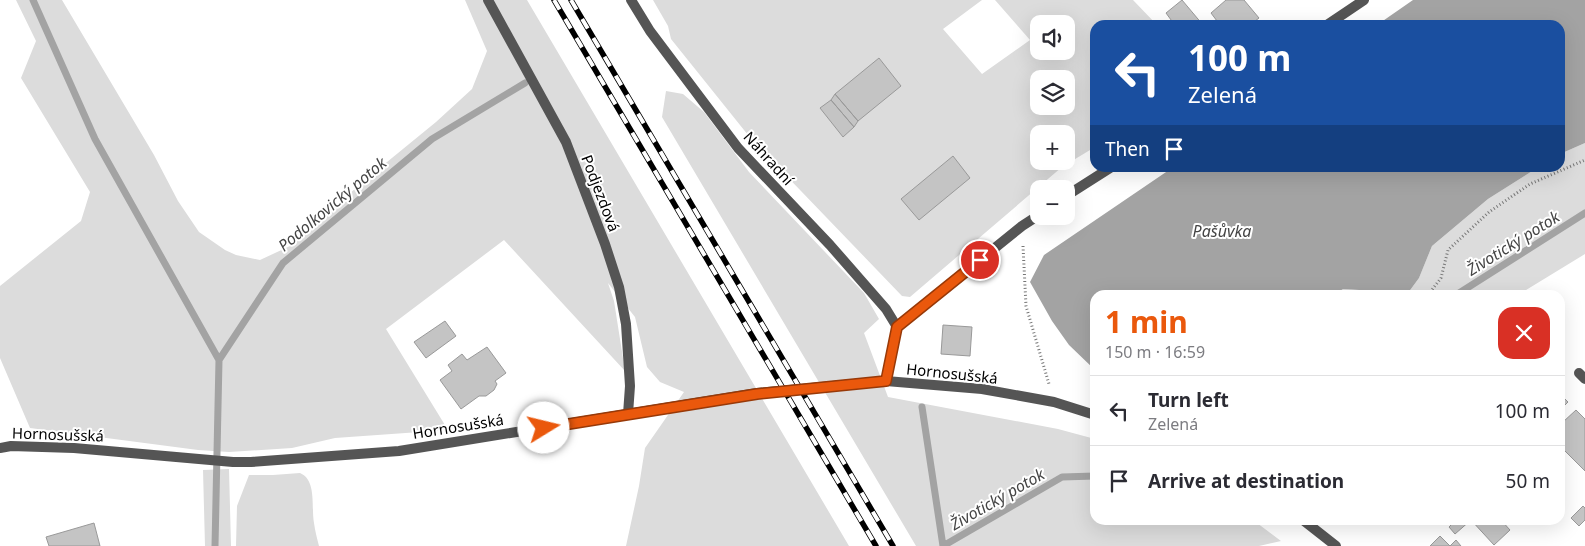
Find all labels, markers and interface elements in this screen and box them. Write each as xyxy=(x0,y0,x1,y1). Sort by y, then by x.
map controls xyxy=(1030,15,1075,225)
button: sound xyxy=(1030,15,1075,60)
text: 100 m xyxy=(1188,34,1291,81)
icon: left xyxy=(1105,40,1170,105)
button: layers xyxy=(1030,70,1075,115)
text: Zelená xyxy=(1188,79,1257,109)
button: + xyxy=(1030,125,1075,170)
street label: Náhradní xyxy=(740,127,799,190)
icon: arrive xyxy=(1160,135,1188,163)
text: Then xyxy=(1105,136,1150,162)
water label: Podolkovický potok xyxy=(273,151,392,256)
street label: Podjezdová xyxy=(577,152,625,234)
button: − xyxy=(1030,180,1075,225)
water label: Životický potok xyxy=(1461,205,1565,281)
water label: Pašůvka xyxy=(1193,220,1251,242)
pin xyxy=(959,239,1001,281)
icon: arrive xyxy=(966,246,994,274)
text: 1 min xyxy=(1105,301,1188,342)
button: close xyxy=(1498,307,1550,359)
text: 150 m · 16:59 xyxy=(1105,341,1205,363)
street label: Hornosušská xyxy=(905,358,999,388)
text: Turn left xyxy=(1148,387,1229,413)
icon: left xyxy=(1105,397,1133,425)
text: 100 m xyxy=(1495,398,1550,424)
position arrow xyxy=(517,401,569,453)
street label: Hornosušská xyxy=(411,409,505,443)
text: Zelená xyxy=(1148,413,1198,435)
street label: Hornosušská xyxy=(12,422,104,446)
water label: Životický potok xyxy=(945,462,1049,535)
icon: arrive xyxy=(1105,467,1133,495)
text: Arrive at destination xyxy=(1148,468,1344,494)
text: 50 m xyxy=(1506,468,1550,494)

